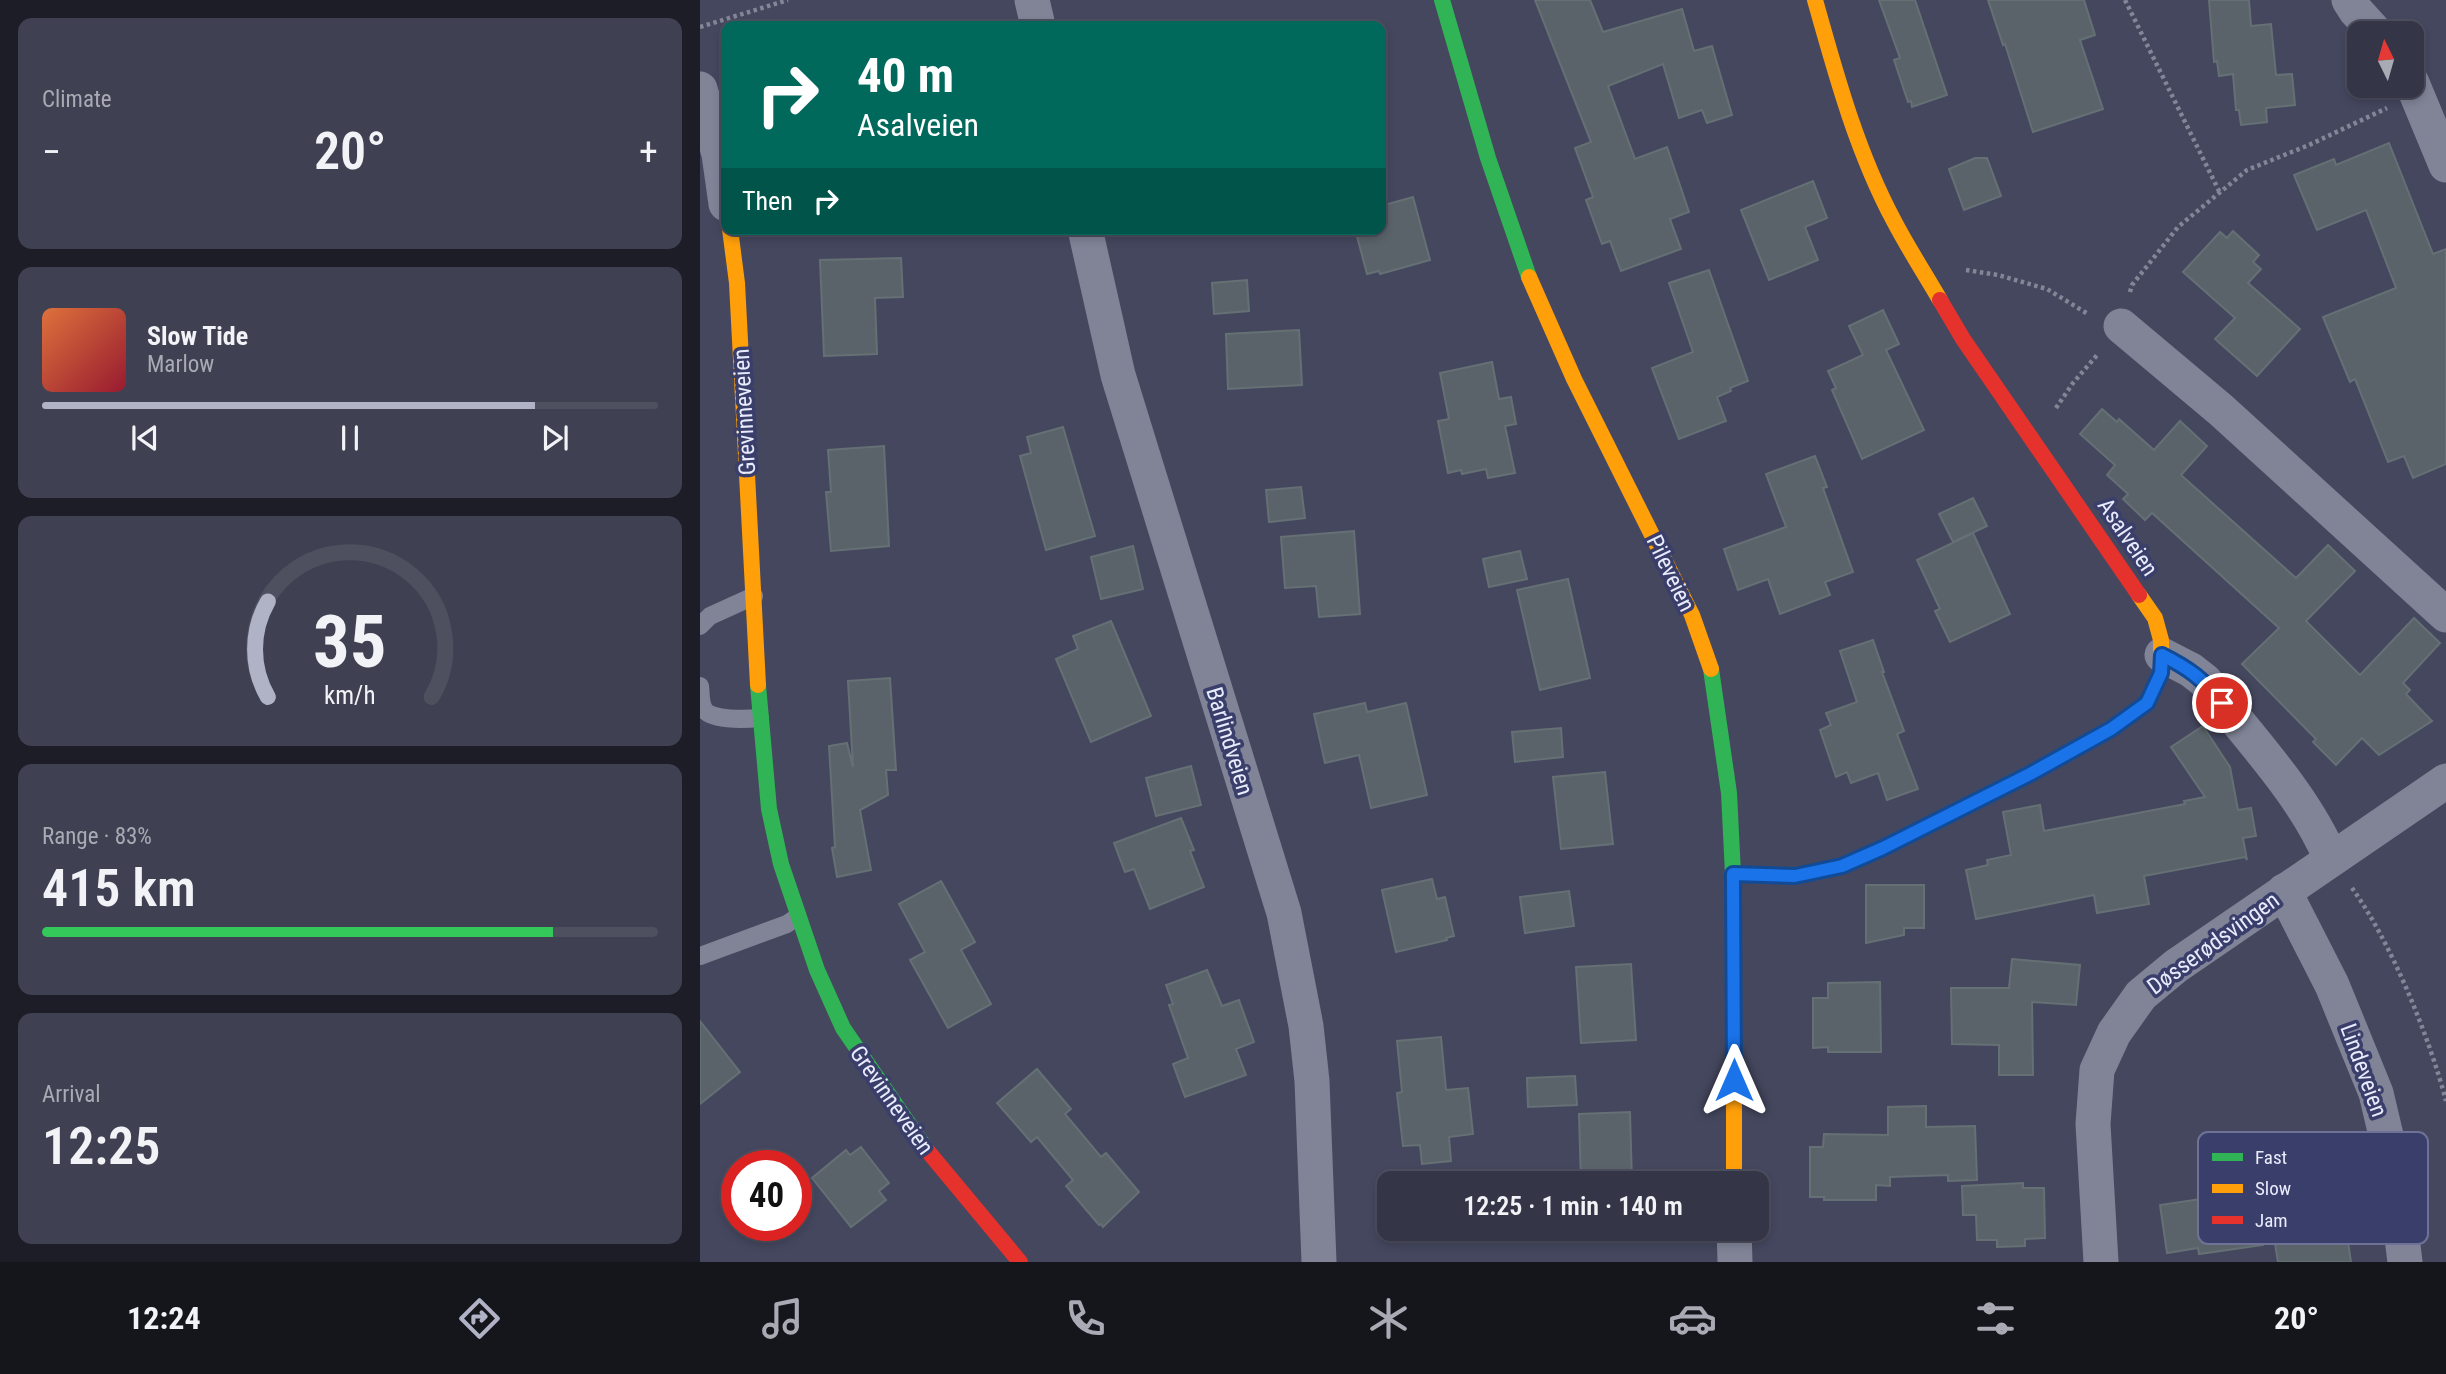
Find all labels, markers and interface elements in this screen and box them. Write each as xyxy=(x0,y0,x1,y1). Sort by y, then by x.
north arrow xyxy=(2347,21,2424,98)
map controls xyxy=(2347,21,2424,98)
text: 40 m xyxy=(857,47,954,104)
icon: right xyxy=(742,49,833,140)
text: Climate xyxy=(42,86,112,113)
text: Asalveien xyxy=(857,106,979,144)
text: 20° xyxy=(314,121,386,182)
text: − xyxy=(42,130,61,174)
text: + xyxy=(639,130,658,174)
icon: right xyxy=(807,182,845,220)
text: Then xyxy=(742,186,793,216)
text: Slow Tide xyxy=(147,321,248,351)
street label: Grevinneveien xyxy=(728,348,761,476)
text: Marlow xyxy=(147,351,214,378)
icon: previous xyxy=(126,419,164,457)
icon: pause xyxy=(331,419,369,457)
icon: next xyxy=(536,419,574,457)
street label: Asalveien xyxy=(2092,493,2163,581)
street label: Pileveien xyxy=(1641,531,1701,616)
text: 35 xyxy=(313,599,387,685)
pin xyxy=(2192,673,2252,733)
text: km/h xyxy=(324,681,376,710)
street label: Barlindveien xyxy=(1200,684,1259,798)
icon: arrive xyxy=(2203,684,2241,722)
text: Range · 83% xyxy=(42,823,152,850)
text: 415 km xyxy=(42,858,196,919)
street label: Døsserødsvingen xyxy=(2142,887,2284,1000)
street label: Lindeveien xyxy=(2334,1020,2393,1120)
street label: Grevinneveien xyxy=(844,1041,939,1160)
position arrow xyxy=(1697,1043,1771,1117)
text: Arrival xyxy=(42,1081,101,1108)
text: 12:25 xyxy=(42,1116,160,1177)
legend xyxy=(2198,1132,2428,1244)
text: Fast xyxy=(2255,1146,2287,1169)
speed limit sign: 40 xyxy=(721,1150,812,1241)
text: Slow xyxy=(2255,1177,2291,1200)
text: 12:25 · 1 min · 140 m xyxy=(1463,1191,1683,1221)
text: Jam xyxy=(2255,1209,2288,1232)
icon: directions xyxy=(455,1294,504,1343)
icon: music xyxy=(758,1294,807,1343)
icon: phone xyxy=(1061,1294,1110,1343)
icon: climate xyxy=(1364,1294,1413,1343)
icon: car xyxy=(1668,1294,1717,1343)
icon: filters xyxy=(1971,1294,2020,1343)
text: 12:24 xyxy=(127,1299,201,1337)
text: 20° xyxy=(2274,1299,2319,1337)

